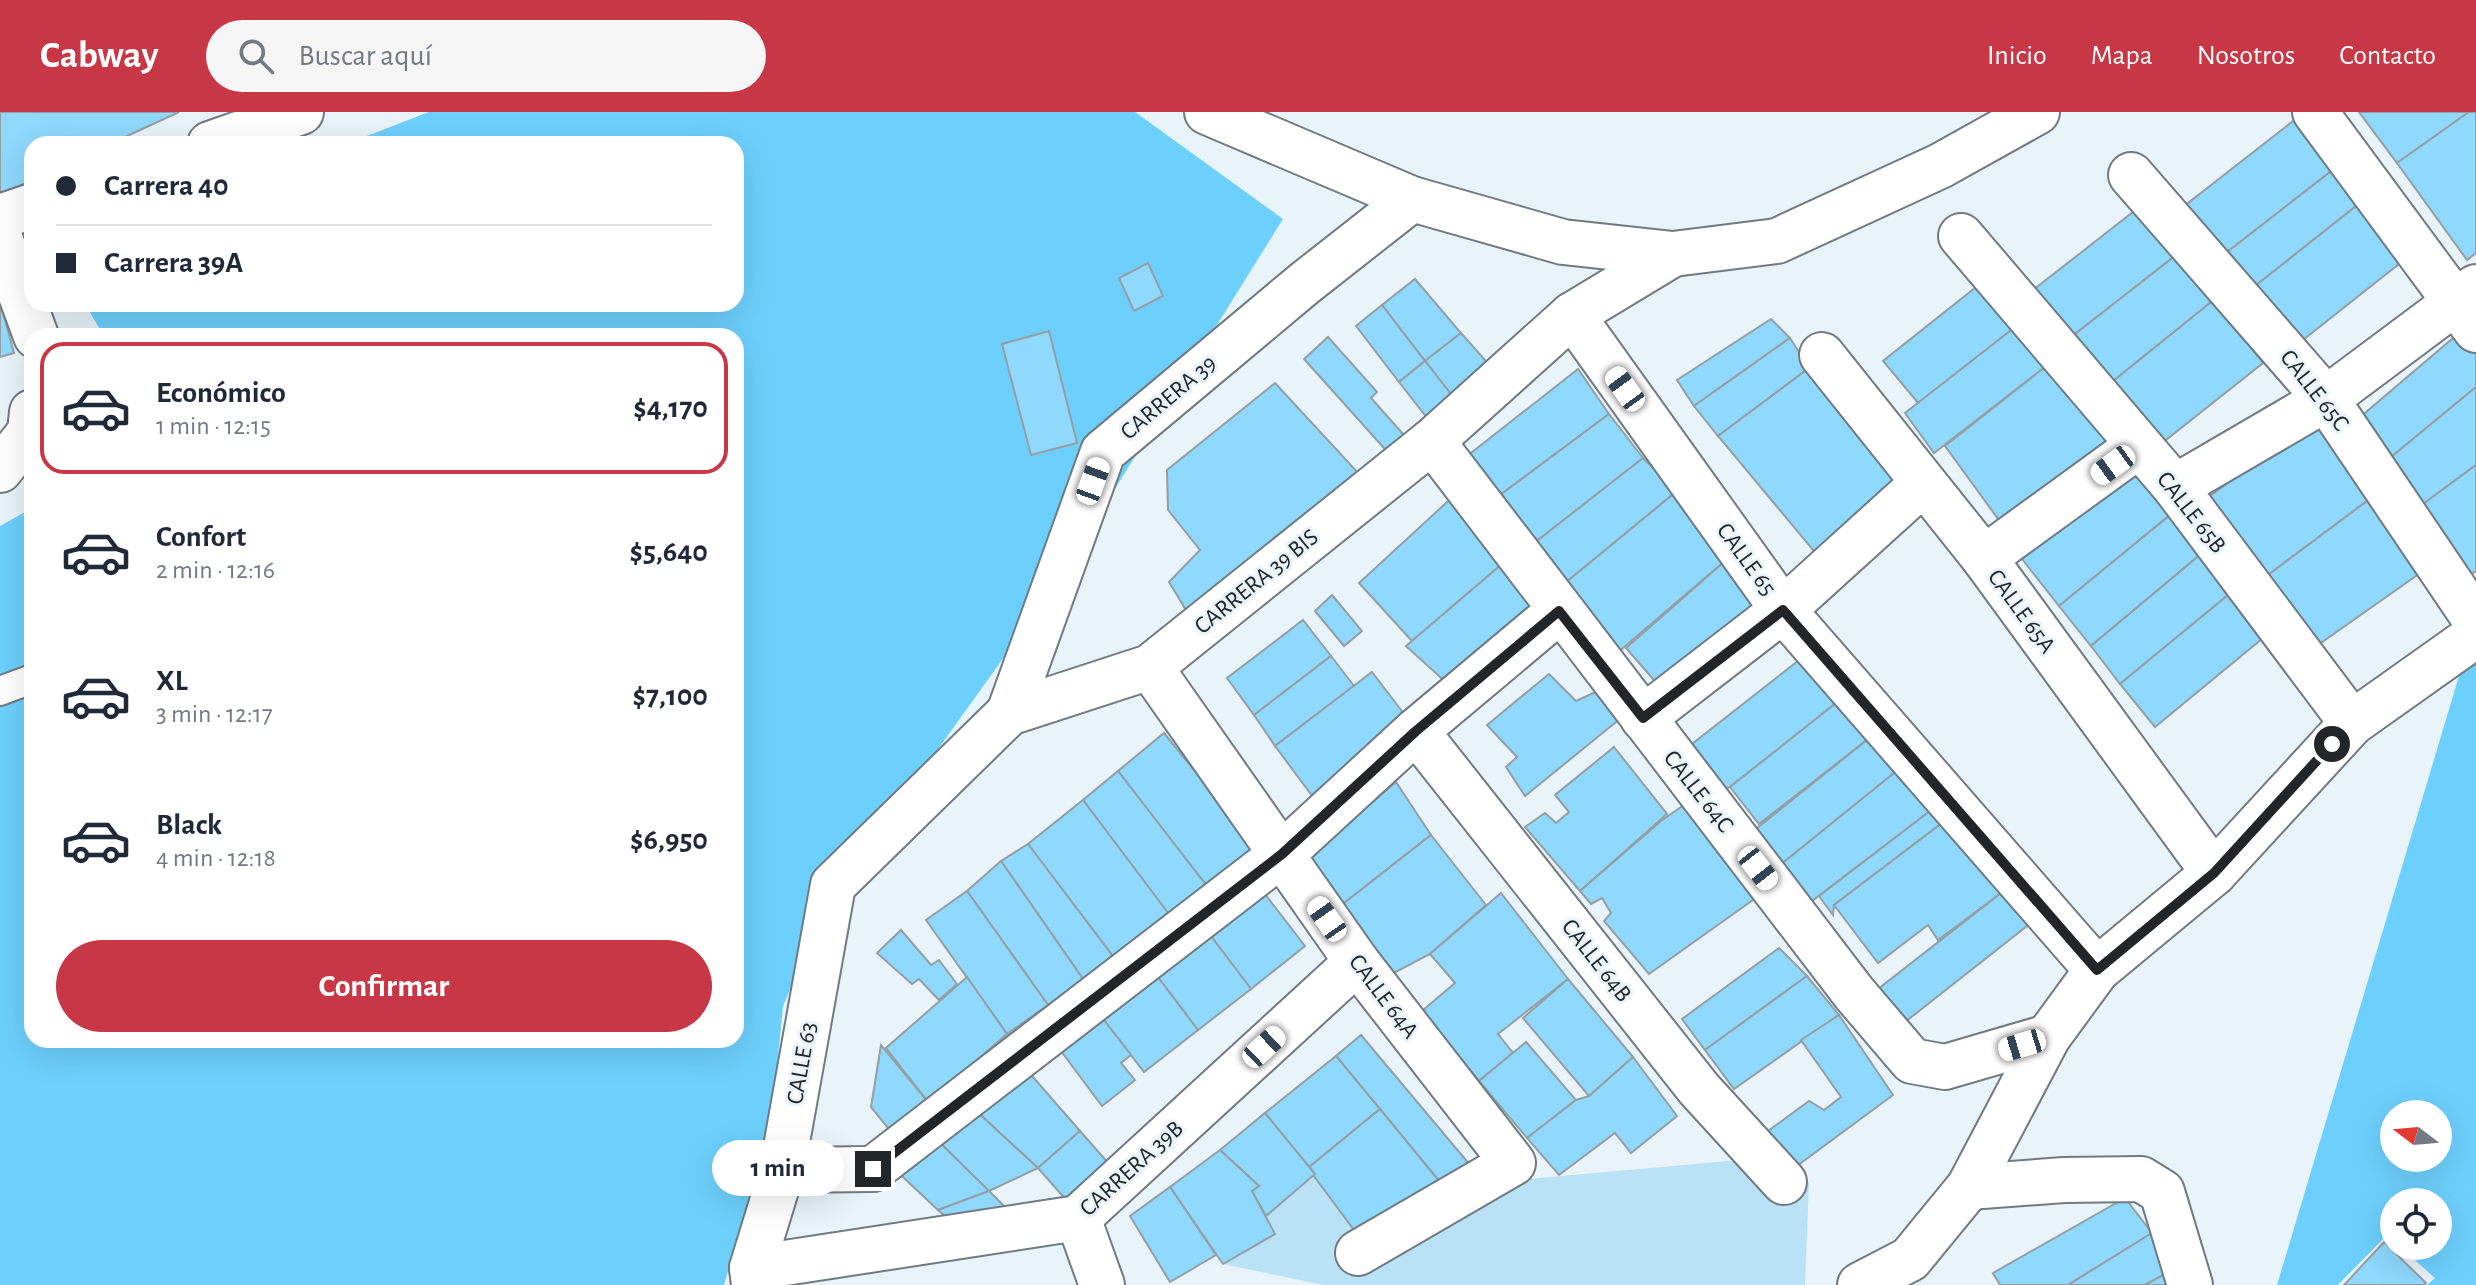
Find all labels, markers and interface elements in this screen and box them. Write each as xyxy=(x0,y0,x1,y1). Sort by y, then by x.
search box xyxy=(206,20,766,92)
icon: search xyxy=(234,34,278,78)
text: Cabway xyxy=(40,37,158,75)
text: Buscar aquí xyxy=(298,41,432,71)
text: Inicio xyxy=(1987,42,2047,70)
text: Mapa xyxy=(2091,42,2153,70)
text: Nosotros xyxy=(2197,42,2295,70)
text: Contacto xyxy=(2339,42,2436,70)
text: Carrera 40 xyxy=(104,171,229,201)
text: Carrera 39A xyxy=(104,248,243,278)
street label: CALLE 65C xyxy=(2275,346,2353,436)
street label: CARRERA 39 xyxy=(1116,351,1221,445)
car xyxy=(1601,363,1649,415)
icon: car xyxy=(60,372,132,444)
text: Económico xyxy=(156,378,286,408)
text: $4,170 xyxy=(633,393,708,423)
text: 1 min · 12:15 xyxy=(156,413,271,439)
car xyxy=(2087,441,2139,489)
car xyxy=(1074,454,1112,508)
street label: CALLE 65B xyxy=(2152,467,2230,558)
icon: car xyxy=(60,516,132,588)
street label: CALLE 65 xyxy=(1712,519,1780,600)
text: Confort xyxy=(156,522,246,552)
street label: CARRERA 39 BIS xyxy=(1190,525,1323,639)
text: $5,640 xyxy=(629,537,708,567)
text: 2 min · 12:16 xyxy=(156,557,275,583)
street label: CALLE 65A xyxy=(1983,565,2059,658)
icon: car xyxy=(60,660,132,732)
text: XL xyxy=(156,666,188,696)
text: $7,100 xyxy=(633,681,708,711)
text: 3 min · 12:17 xyxy=(156,701,273,727)
route start xyxy=(2314,726,2350,762)
street label: CALLE 64C xyxy=(1659,746,1738,837)
icon: car xyxy=(60,804,132,876)
text: Black xyxy=(156,810,222,840)
text: $6,950 xyxy=(630,825,708,855)
car xyxy=(1734,842,1782,894)
text: 4 min · 12:18 xyxy=(156,845,276,871)
car xyxy=(1303,892,1351,946)
street label: CALLE 64B xyxy=(1557,915,1636,1006)
button: Confirmar xyxy=(56,940,712,1032)
street label: CALLE 64A xyxy=(1344,950,1423,1043)
street label: CALLE 63 xyxy=(783,1020,821,1106)
car xyxy=(1238,1022,1290,1072)
car xyxy=(1996,1027,2048,1063)
north arrow xyxy=(2380,1100,2452,1172)
map controls xyxy=(2380,1100,2452,1260)
street label: CARRERA 39B xyxy=(1075,1116,1188,1221)
callout: 1 min xyxy=(713,1141,845,1197)
route end xyxy=(855,1151,891,1187)
text: 1 min xyxy=(751,1155,805,1181)
button: locate xyxy=(2380,1188,2452,1260)

